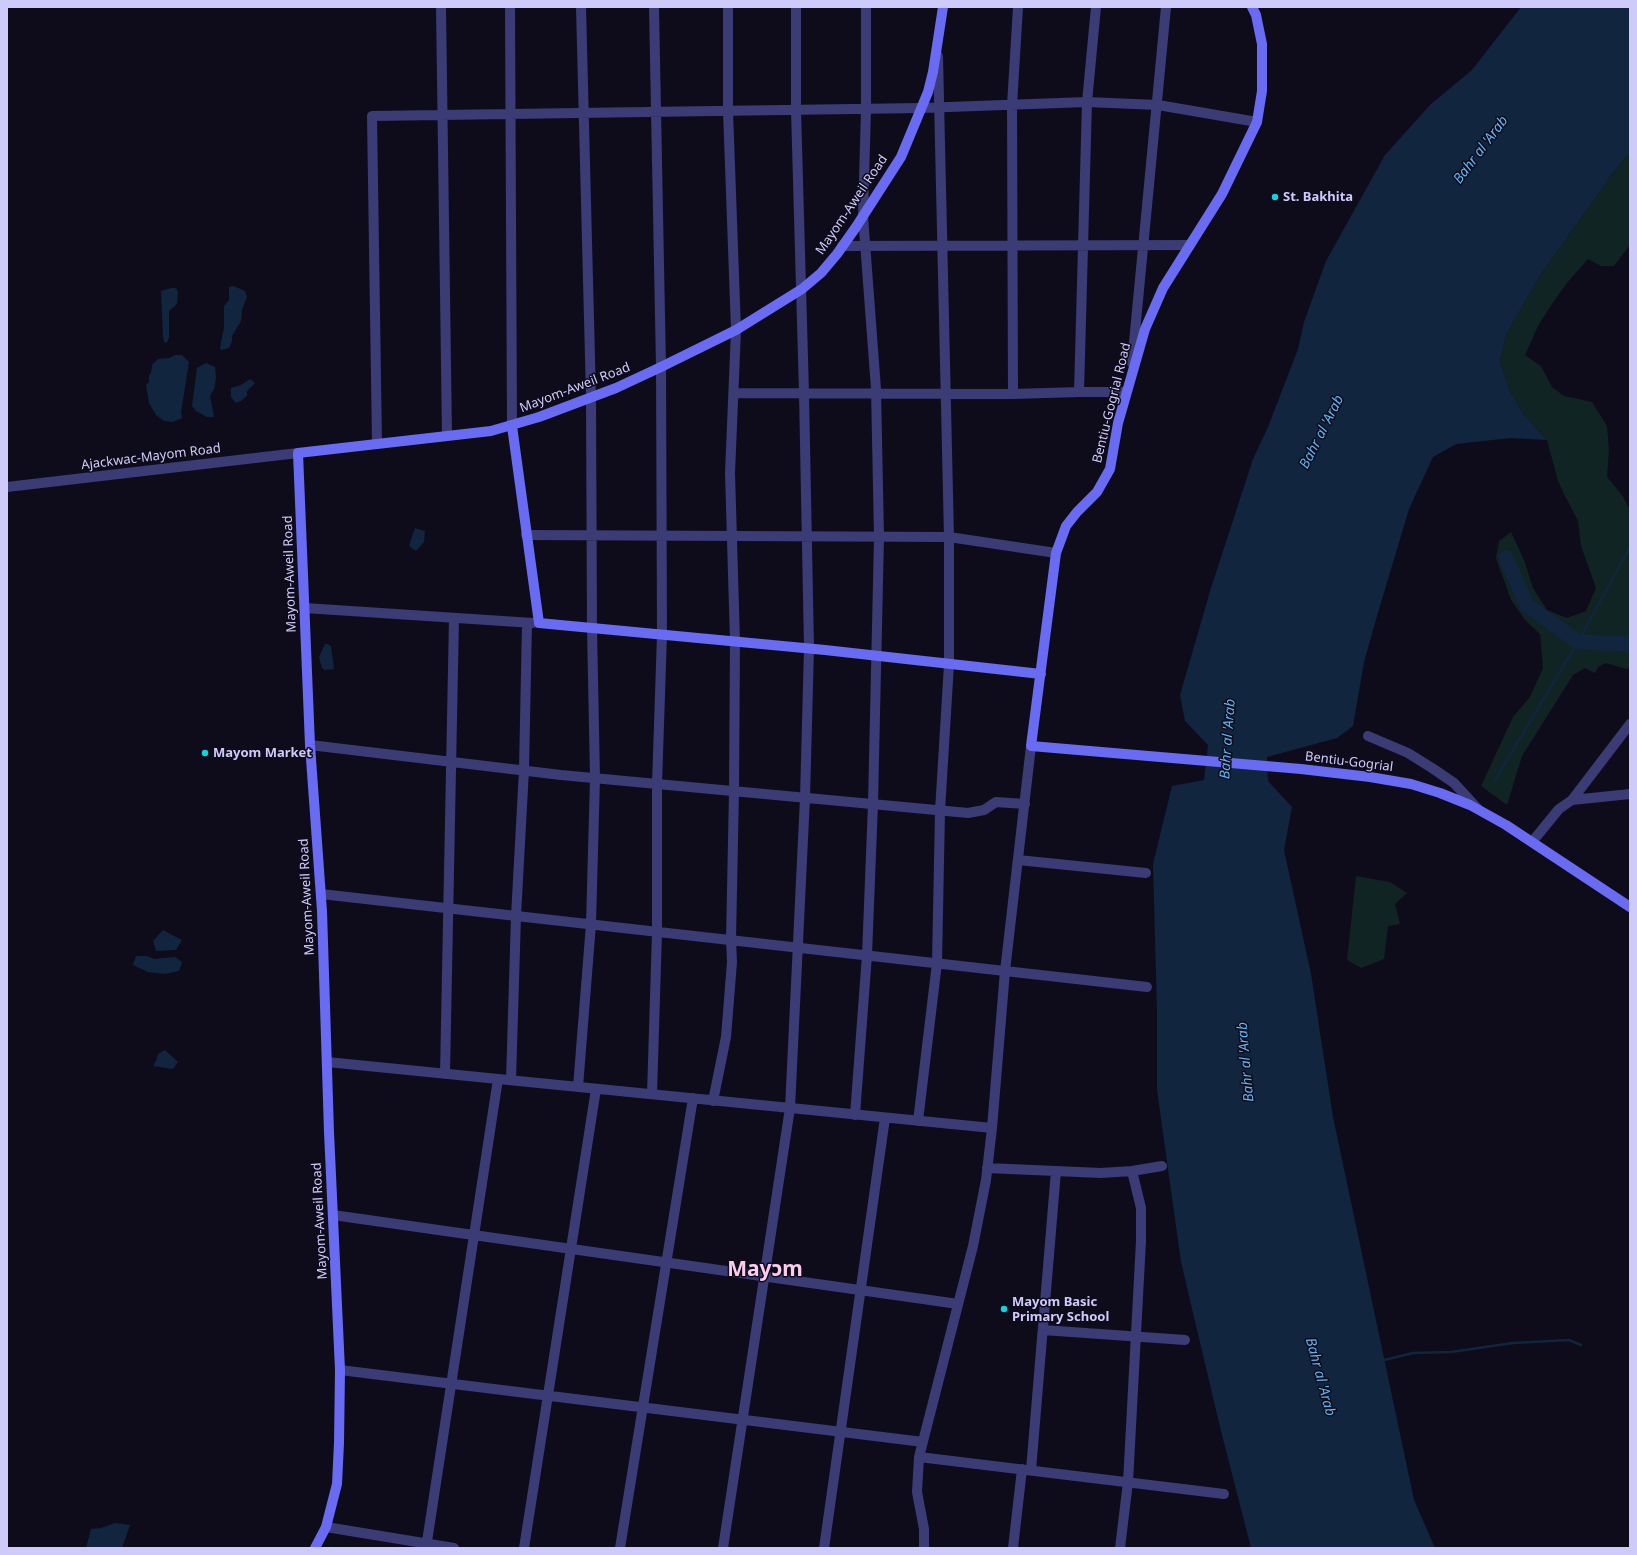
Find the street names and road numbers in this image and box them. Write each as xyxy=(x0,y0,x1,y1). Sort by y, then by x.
street label: Mayom-Aweil Road xyxy=(813,152,891,258)
street label: Bentiu-Gogrial Road xyxy=(1090,341,1134,465)
street label: Mayom-Aweil Road xyxy=(518,360,632,416)
street label: Ajackwac-Mayom Road xyxy=(80,441,222,473)
street label: Mayom-Aweil Road xyxy=(280,515,300,633)
street label: Bentiu-Gogrial xyxy=(1304,749,1394,775)
street label: Mayom-Aweil Road xyxy=(296,838,318,956)
street label: Mayom-Aweil Road xyxy=(309,1162,331,1280)

